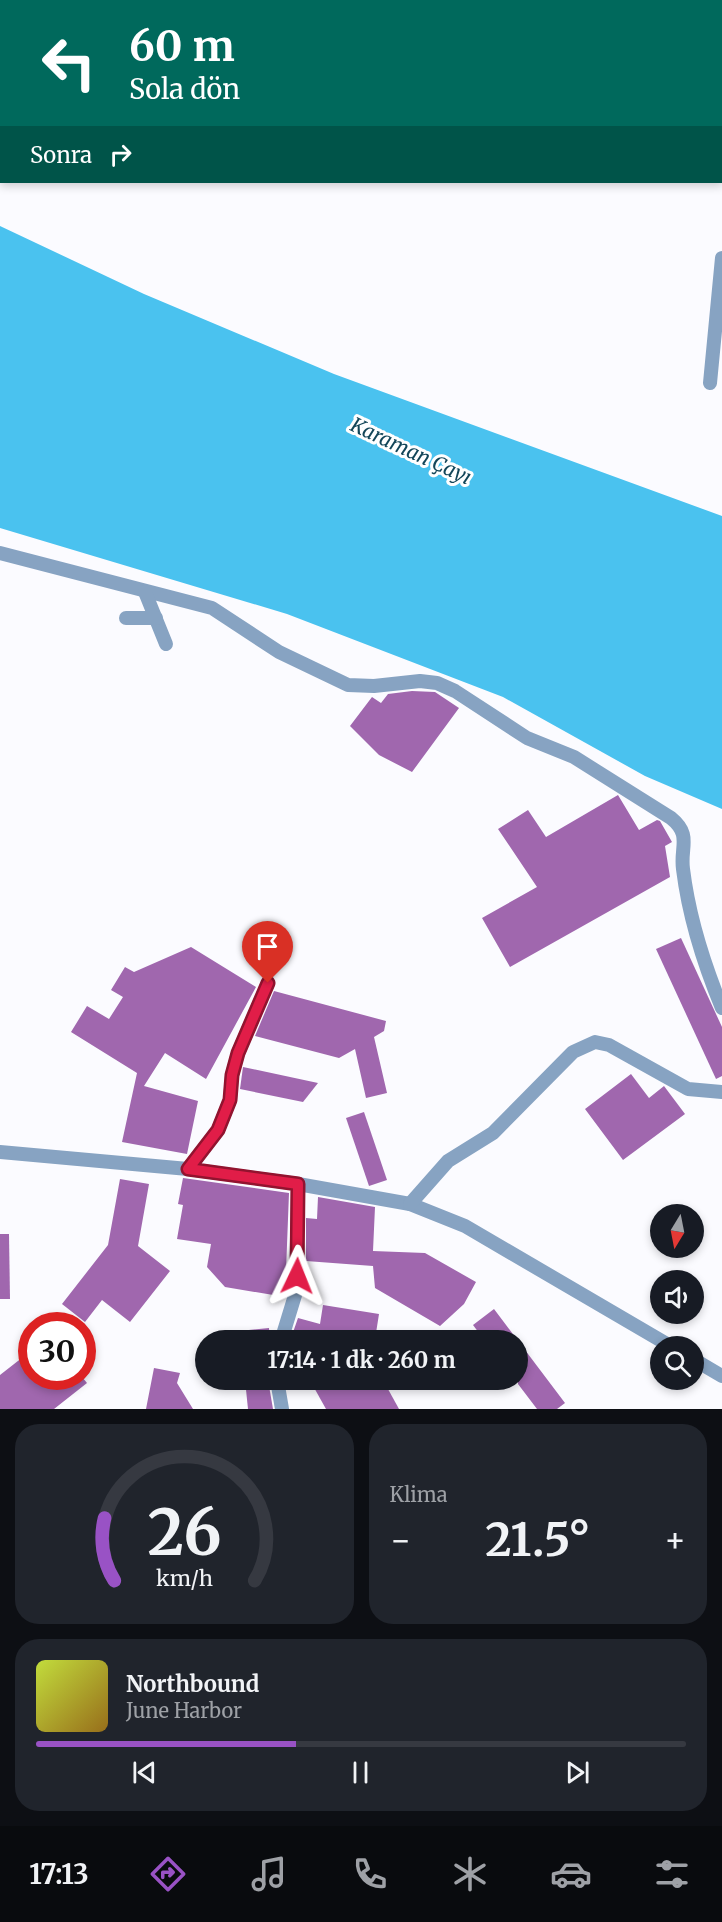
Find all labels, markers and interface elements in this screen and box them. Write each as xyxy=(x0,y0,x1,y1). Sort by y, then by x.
text: 60 m xyxy=(129,20,235,72)
icon: left xyxy=(30,24,108,102)
text: Sola dön xyxy=(129,72,240,106)
icon: right xyxy=(104,138,137,171)
text: Sonra xyxy=(30,141,92,169)
water label: Karaman Çayı xyxy=(346,411,476,489)
pin xyxy=(242,921,293,983)
icon: arrive xyxy=(251,930,284,963)
north arrow xyxy=(650,1204,704,1258)
map controls xyxy=(650,1204,704,1390)
position arrow xyxy=(265,1244,329,1308)
button: sound xyxy=(650,1270,704,1324)
speed limit sign: 30 xyxy=(18,1312,96,1390)
button: search xyxy=(650,1336,704,1390)
text: 17:14 · 1 dk · 260 m xyxy=(267,1346,456,1374)
text: Klima xyxy=(390,1482,447,1507)
text: 26 xyxy=(147,1494,221,1572)
text: 21.5° xyxy=(485,1512,590,1568)
text: − xyxy=(390,1520,412,1561)
text: + xyxy=(664,1520,686,1561)
text: km/h xyxy=(156,1565,213,1592)
text: Northbound xyxy=(126,1670,259,1698)
text: June Harbor xyxy=(126,1698,242,1723)
icon: previous xyxy=(128,1756,161,1789)
icon: pause xyxy=(344,1756,377,1789)
icon: next xyxy=(561,1756,594,1789)
icon: directions xyxy=(147,1853,189,1895)
icon: music xyxy=(248,1853,290,1895)
icon: phone xyxy=(349,1853,391,1895)
icon: climate xyxy=(449,1853,491,1895)
icon: car xyxy=(550,1853,592,1895)
icon: filters xyxy=(651,1853,693,1895)
text: 17:13 xyxy=(29,1857,89,1891)

